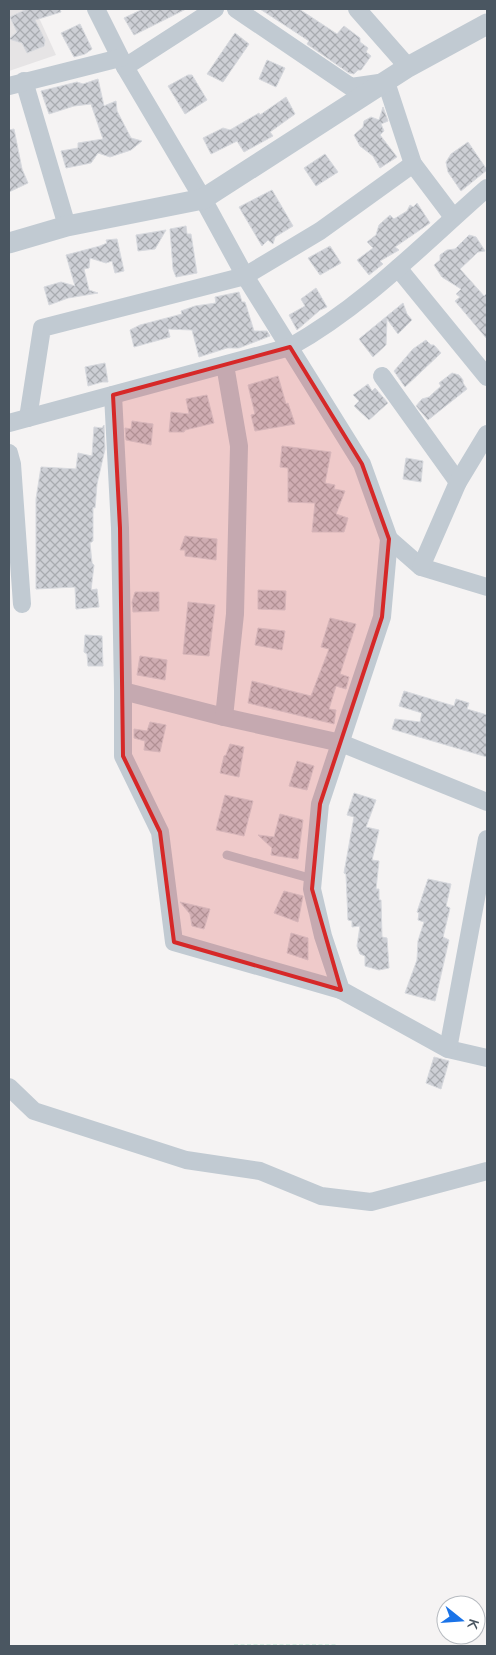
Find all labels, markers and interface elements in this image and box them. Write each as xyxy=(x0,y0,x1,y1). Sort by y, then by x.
north arrow xyxy=(436,1595,486,1645)
text: K xyxy=(462,1616,483,1632)

